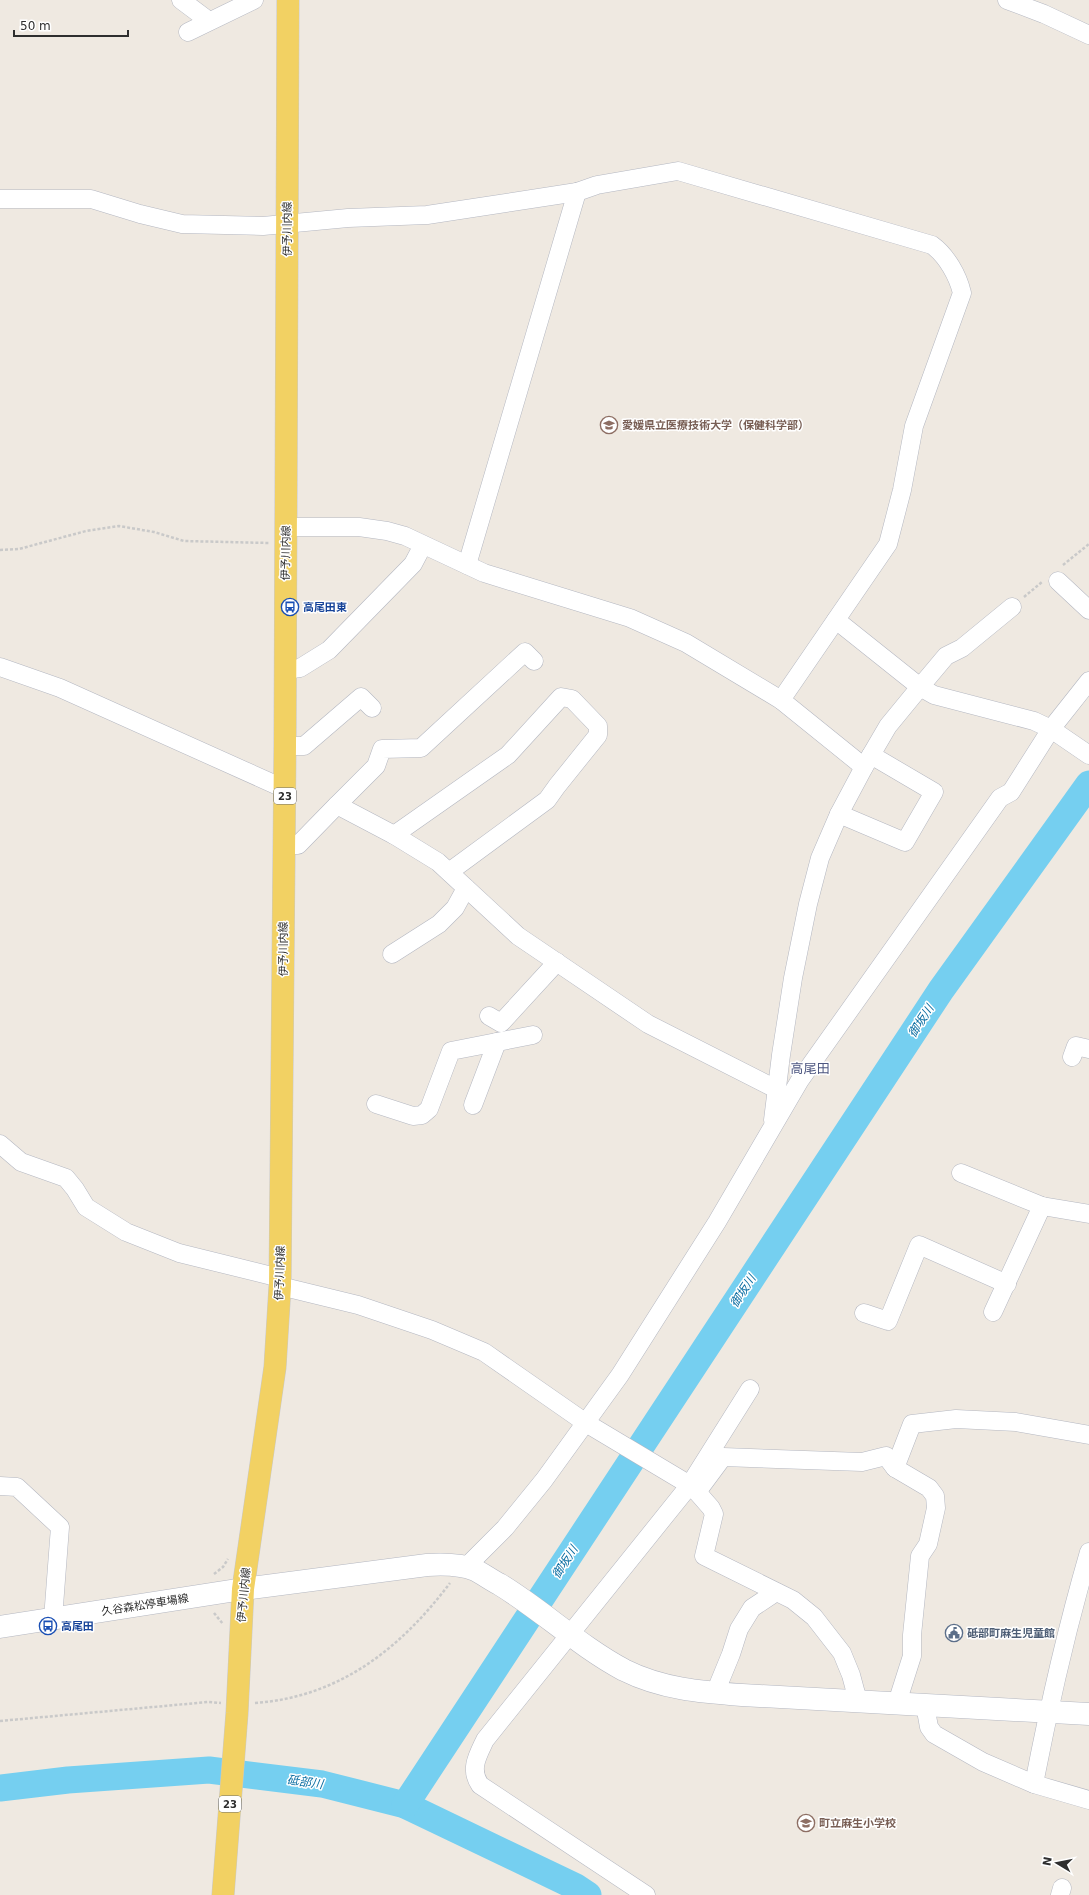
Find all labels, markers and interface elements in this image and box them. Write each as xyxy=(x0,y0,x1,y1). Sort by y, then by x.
scale bar xyxy=(14,12,128,38)
text: 50 m xyxy=(20,19,51,33)
street label: 伊予川内線 xyxy=(281,202,294,257)
school or university icon: 愛媛県立医療技術大学（保健科学部） xyxy=(599,415,619,435)
place label: 愛媛県立医療技術大学（保健科学部） xyxy=(622,419,809,432)
street label: 伊予川内線 xyxy=(279,525,293,581)
bus stop icon: 高尾田東 xyxy=(280,597,300,617)
place label: 高尾田東 xyxy=(303,601,347,614)
road number: 23 xyxy=(274,788,296,804)
street label: 伊予川内線 xyxy=(277,922,290,977)
water label: 御坂川 xyxy=(905,1000,938,1040)
district label: 高尾田 xyxy=(790,1061,830,1076)
street label: 伊予川内線 xyxy=(273,1245,287,1301)
water label: 御坂川 xyxy=(727,1270,760,1310)
water label: 御坂川 xyxy=(549,1541,582,1581)
street label: 伊予川内線 xyxy=(235,1567,253,1623)
street label: 久谷森松停車場線 xyxy=(101,1592,189,1618)
bus stop icon: 高尾田 xyxy=(38,1616,58,1636)
place label: 高尾田 xyxy=(61,1620,94,1633)
public building icon: 砥部町麻生児童館 xyxy=(944,1623,964,1643)
place label: 砥部町麻生児童館 xyxy=(967,1627,1055,1640)
water label: 砥部川 xyxy=(286,1773,326,1792)
road number: 23 xyxy=(219,1796,241,1812)
school or university icon: 町立麻生小学校 xyxy=(796,1813,816,1833)
place label: 町立麻生小学校 xyxy=(819,1817,896,1830)
north arrow xyxy=(1037,1843,1077,1883)
text: N xyxy=(1040,1856,1055,1867)

